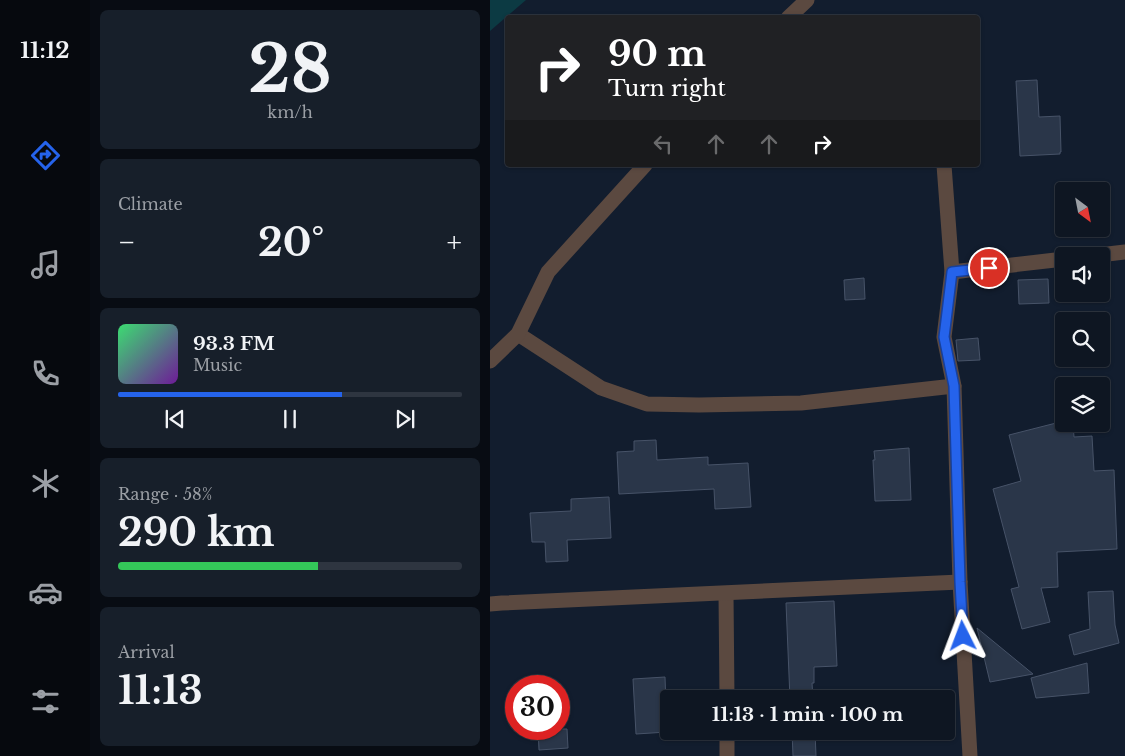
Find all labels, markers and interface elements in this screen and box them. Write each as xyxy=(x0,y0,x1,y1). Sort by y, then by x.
text: 28 xyxy=(248,29,332,110)
text: 90 m xyxy=(608,32,706,75)
icon: right xyxy=(525,35,590,100)
text: 11:12 xyxy=(20,37,70,64)
text: Turn right xyxy=(608,75,726,102)
text: km/h xyxy=(267,102,313,122)
icon: left xyxy=(649,130,677,158)
icon: ahead xyxy=(702,130,730,158)
icon: ahead xyxy=(755,130,783,158)
icon: right xyxy=(808,130,836,158)
icon: directions xyxy=(28,138,63,173)
north arrow xyxy=(1055,182,1110,238)
map controls xyxy=(1055,182,1110,432)
text: Climate xyxy=(118,194,183,214)
text: 20° xyxy=(258,219,324,266)
text: − xyxy=(118,225,136,260)
text: + xyxy=(447,225,462,260)
icon: music xyxy=(28,247,63,282)
pin xyxy=(968,247,1010,289)
button: sound xyxy=(1055,247,1110,302)
icon: arrive xyxy=(975,254,1003,282)
button: search xyxy=(1055,312,1110,367)
text: 93.3 FM xyxy=(193,332,275,355)
text: Music xyxy=(193,355,242,375)
icon: phone xyxy=(28,356,63,391)
button: layers xyxy=(1055,377,1110,432)
icon: previous xyxy=(161,405,189,433)
icon: pause xyxy=(276,405,304,433)
icon: next xyxy=(391,405,419,433)
icon: climate xyxy=(28,466,63,501)
text: Range · 58% xyxy=(118,484,212,504)
text: 290 km xyxy=(118,509,274,556)
icon: car xyxy=(28,575,63,610)
position arrow xyxy=(936,609,988,661)
text: Arrival xyxy=(118,642,175,662)
text: 11:13 xyxy=(118,667,203,714)
speed limit sign: 30 xyxy=(505,675,570,740)
icon: filters xyxy=(28,684,63,719)
text: 11:13 · 1 min · 100 m xyxy=(712,703,903,726)

